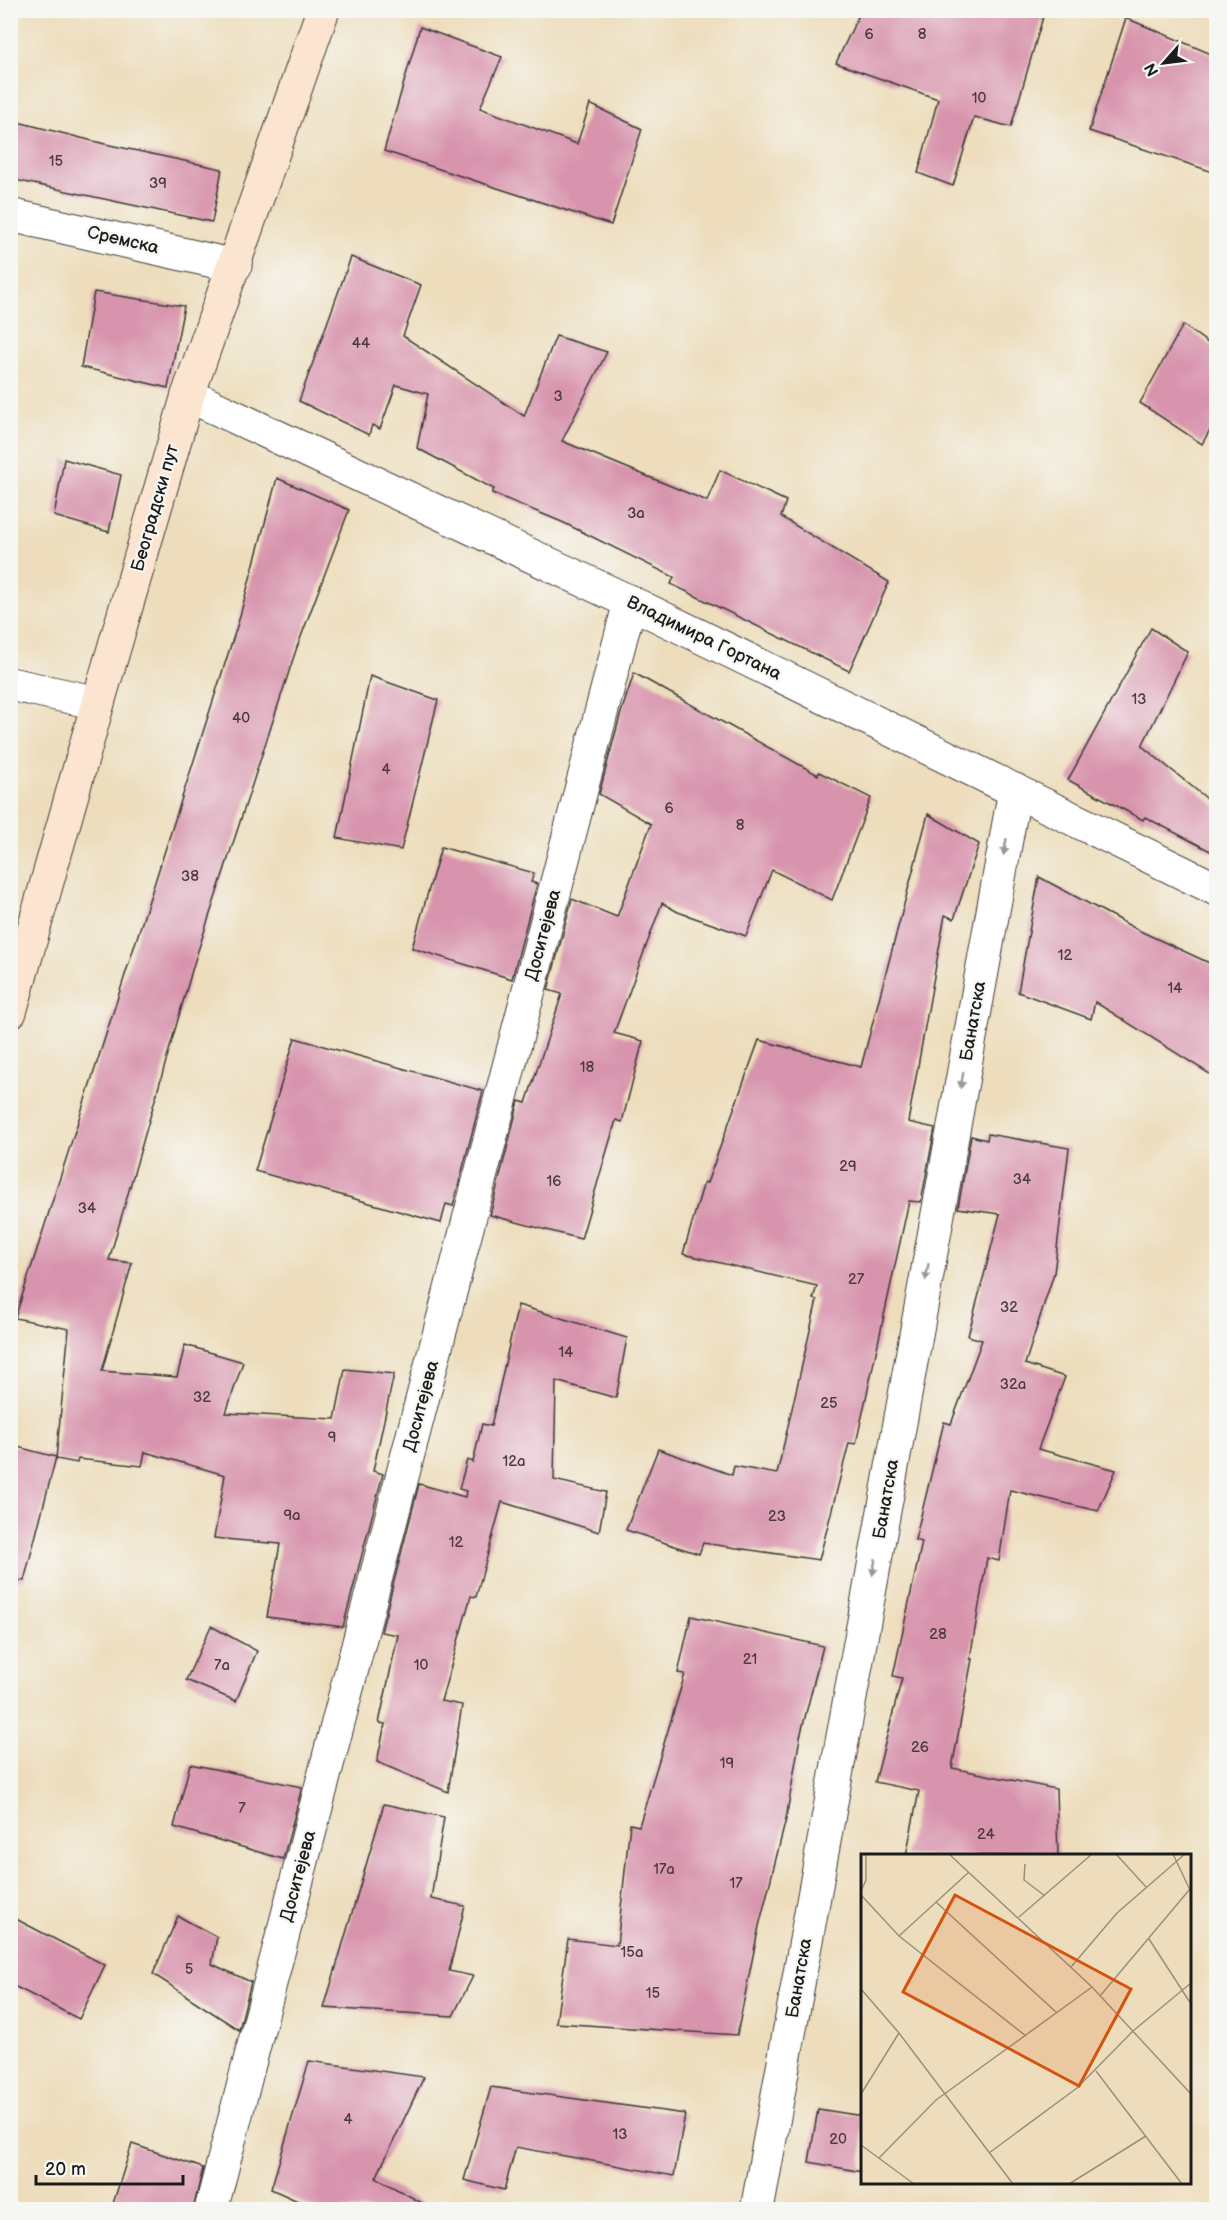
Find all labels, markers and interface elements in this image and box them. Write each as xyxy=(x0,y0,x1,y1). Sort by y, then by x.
house number: 6 xyxy=(864,25,874,44)
house number: 8 xyxy=(918,25,927,44)
north arrow xyxy=(1134,33,1194,93)
text: N xyxy=(1141,60,1163,79)
house number: 10 xyxy=(972,89,986,108)
house number: 15 xyxy=(49,152,63,171)
house number: 39 xyxy=(149,174,167,193)
street label: Сремска xyxy=(85,222,161,259)
house number: 44 xyxy=(352,334,370,353)
house number: 3 xyxy=(553,387,563,406)
street label: Београдски пут xyxy=(127,442,183,574)
house number: 3a xyxy=(627,504,645,523)
street label: Владимира Гортана xyxy=(623,591,785,685)
house number: 13 xyxy=(1131,690,1147,709)
house number: 40 xyxy=(232,709,250,728)
house number: 4 xyxy=(381,760,391,779)
house number: 6 xyxy=(664,799,674,818)
house number: 8 xyxy=(736,816,745,835)
one-way arrow xyxy=(1000,838,1009,857)
house number: 38 xyxy=(181,867,199,886)
street label: Доситејева xyxy=(521,887,565,983)
house number: 12 xyxy=(1058,946,1072,965)
street label: Банатска xyxy=(956,979,990,1063)
house number: 14 xyxy=(1168,979,1182,998)
house number: 18 xyxy=(580,1058,595,1077)
one-way arrow xyxy=(957,1071,966,1090)
house number: 29 xyxy=(839,1157,857,1176)
house number: 34 xyxy=(1013,1170,1031,1189)
house number: 16 xyxy=(547,1172,561,1191)
house number: 34 xyxy=(78,1199,96,1218)
one-way arrow xyxy=(922,1263,931,1282)
house number: 27 xyxy=(848,1270,865,1289)
house number: 32 xyxy=(1000,1298,1018,1317)
house number: 14 xyxy=(559,1343,573,1362)
street label: Доситејева xyxy=(399,1358,443,1454)
house number: 32a xyxy=(1000,1375,1026,1394)
house number: 32 xyxy=(193,1388,211,1407)
house number: 25 xyxy=(820,1394,838,1413)
house number: 9 xyxy=(328,1428,336,1447)
house number: 12a xyxy=(502,1452,526,1471)
street label: Банатска xyxy=(869,1457,903,1541)
house number: 9a xyxy=(283,1506,301,1525)
house number: 23 xyxy=(768,1507,786,1526)
house number: 12 xyxy=(449,1533,463,1552)
one-way arrow xyxy=(869,1558,878,1577)
house number: 28 xyxy=(929,1625,947,1644)
house number: 21 xyxy=(743,1650,757,1669)
house number: 7a xyxy=(214,1656,230,1675)
house number: 10 xyxy=(414,1656,428,1675)
house number: 26 xyxy=(911,1738,929,1757)
house number: 19 xyxy=(720,1754,734,1773)
house number: 7 xyxy=(238,1799,246,1818)
house number: 24 xyxy=(977,1825,995,1844)
street label: Доситејева xyxy=(276,1828,320,1924)
inset map xyxy=(861,1854,1191,2184)
house number: 17a xyxy=(653,1860,675,1879)
house number: 17 xyxy=(729,1874,743,1893)
street label: Банатска xyxy=(782,1936,816,2020)
house number: 15a xyxy=(621,1943,643,1962)
house number: 5 xyxy=(185,1960,193,1979)
house number: 15 xyxy=(646,1984,660,2003)
house number: 4 xyxy=(343,2110,353,2129)
house number: 13 xyxy=(612,2125,628,2144)
house number: 20 xyxy=(829,2130,847,2149)
scale bar xyxy=(36,2148,183,2186)
text: 20 m xyxy=(45,2159,86,2180)

